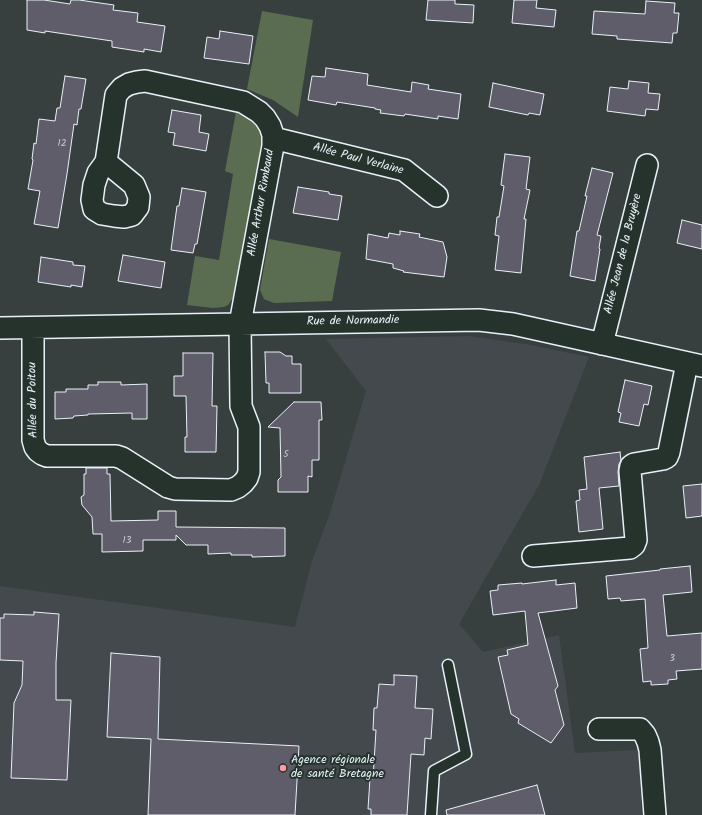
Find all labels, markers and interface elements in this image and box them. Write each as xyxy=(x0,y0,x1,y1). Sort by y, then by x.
house number: 12 xyxy=(58,138,66,150)
street label: Allée Paul Verlaine xyxy=(311,141,405,179)
street label: Allée Arthur Rimbaud xyxy=(245,148,279,258)
street label: Allée Jean de la Bruyère xyxy=(602,192,646,316)
street label: Rue de Normandie xyxy=(307,314,399,330)
street label: Allée du Poitou xyxy=(26,362,42,438)
house number: 5 xyxy=(283,449,289,461)
house number: 13 xyxy=(123,535,131,547)
house number: 3 xyxy=(669,653,675,665)
place label: Agence régionale de santé Bretagne xyxy=(291,754,384,782)
marker: Agence régionale de santé Bretagne xyxy=(278,763,288,773)

